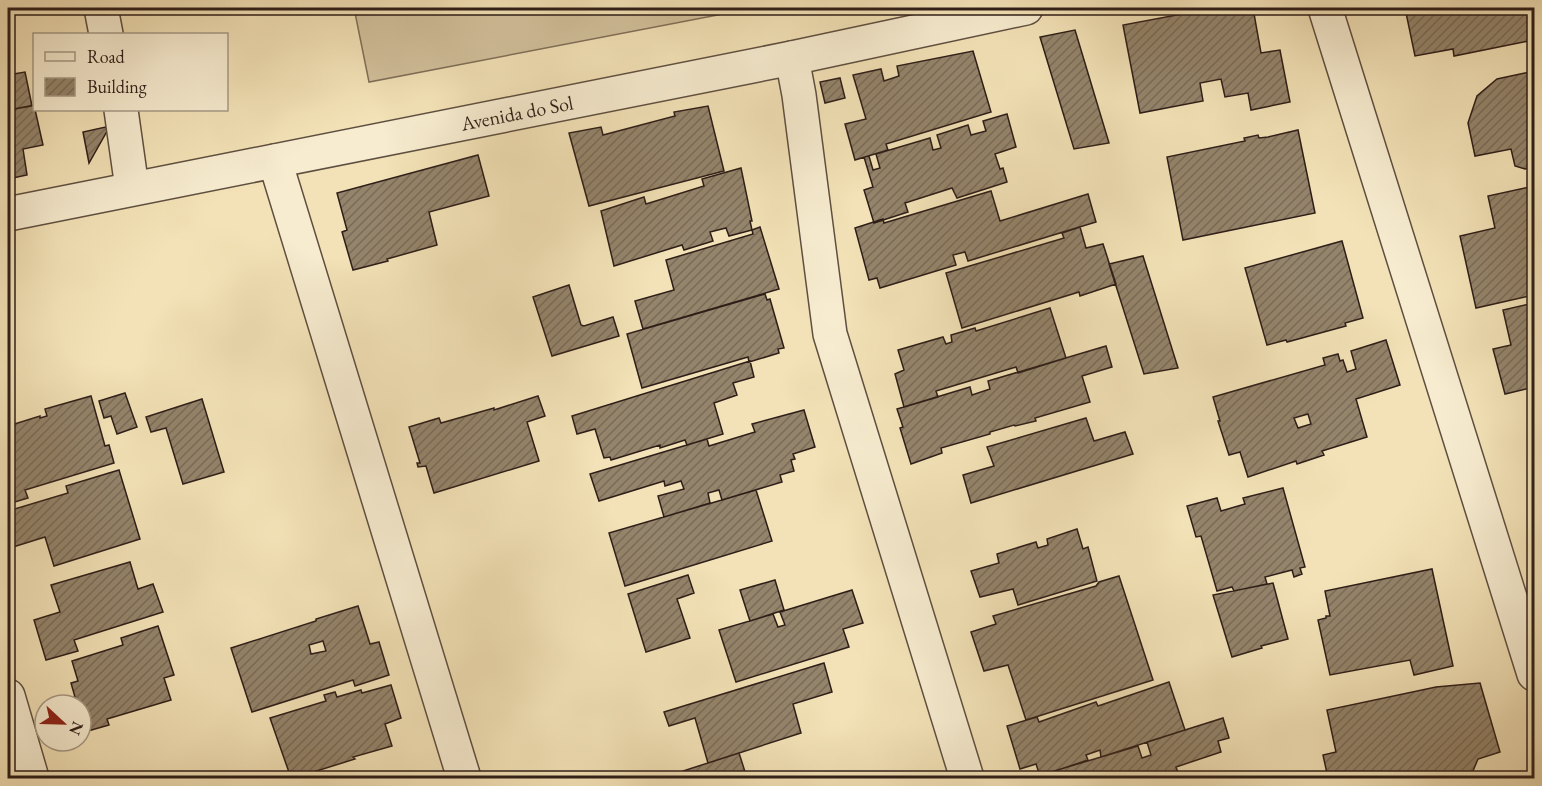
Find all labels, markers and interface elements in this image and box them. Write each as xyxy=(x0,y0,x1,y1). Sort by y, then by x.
legend xyxy=(33,33,228,111)
text: Road xyxy=(87,45,126,68)
text: Building xyxy=(87,75,147,98)
street label: Avenida do Sol xyxy=(458,89,576,137)
north arrow xyxy=(33,693,93,753)
text: N xyxy=(64,718,89,738)

